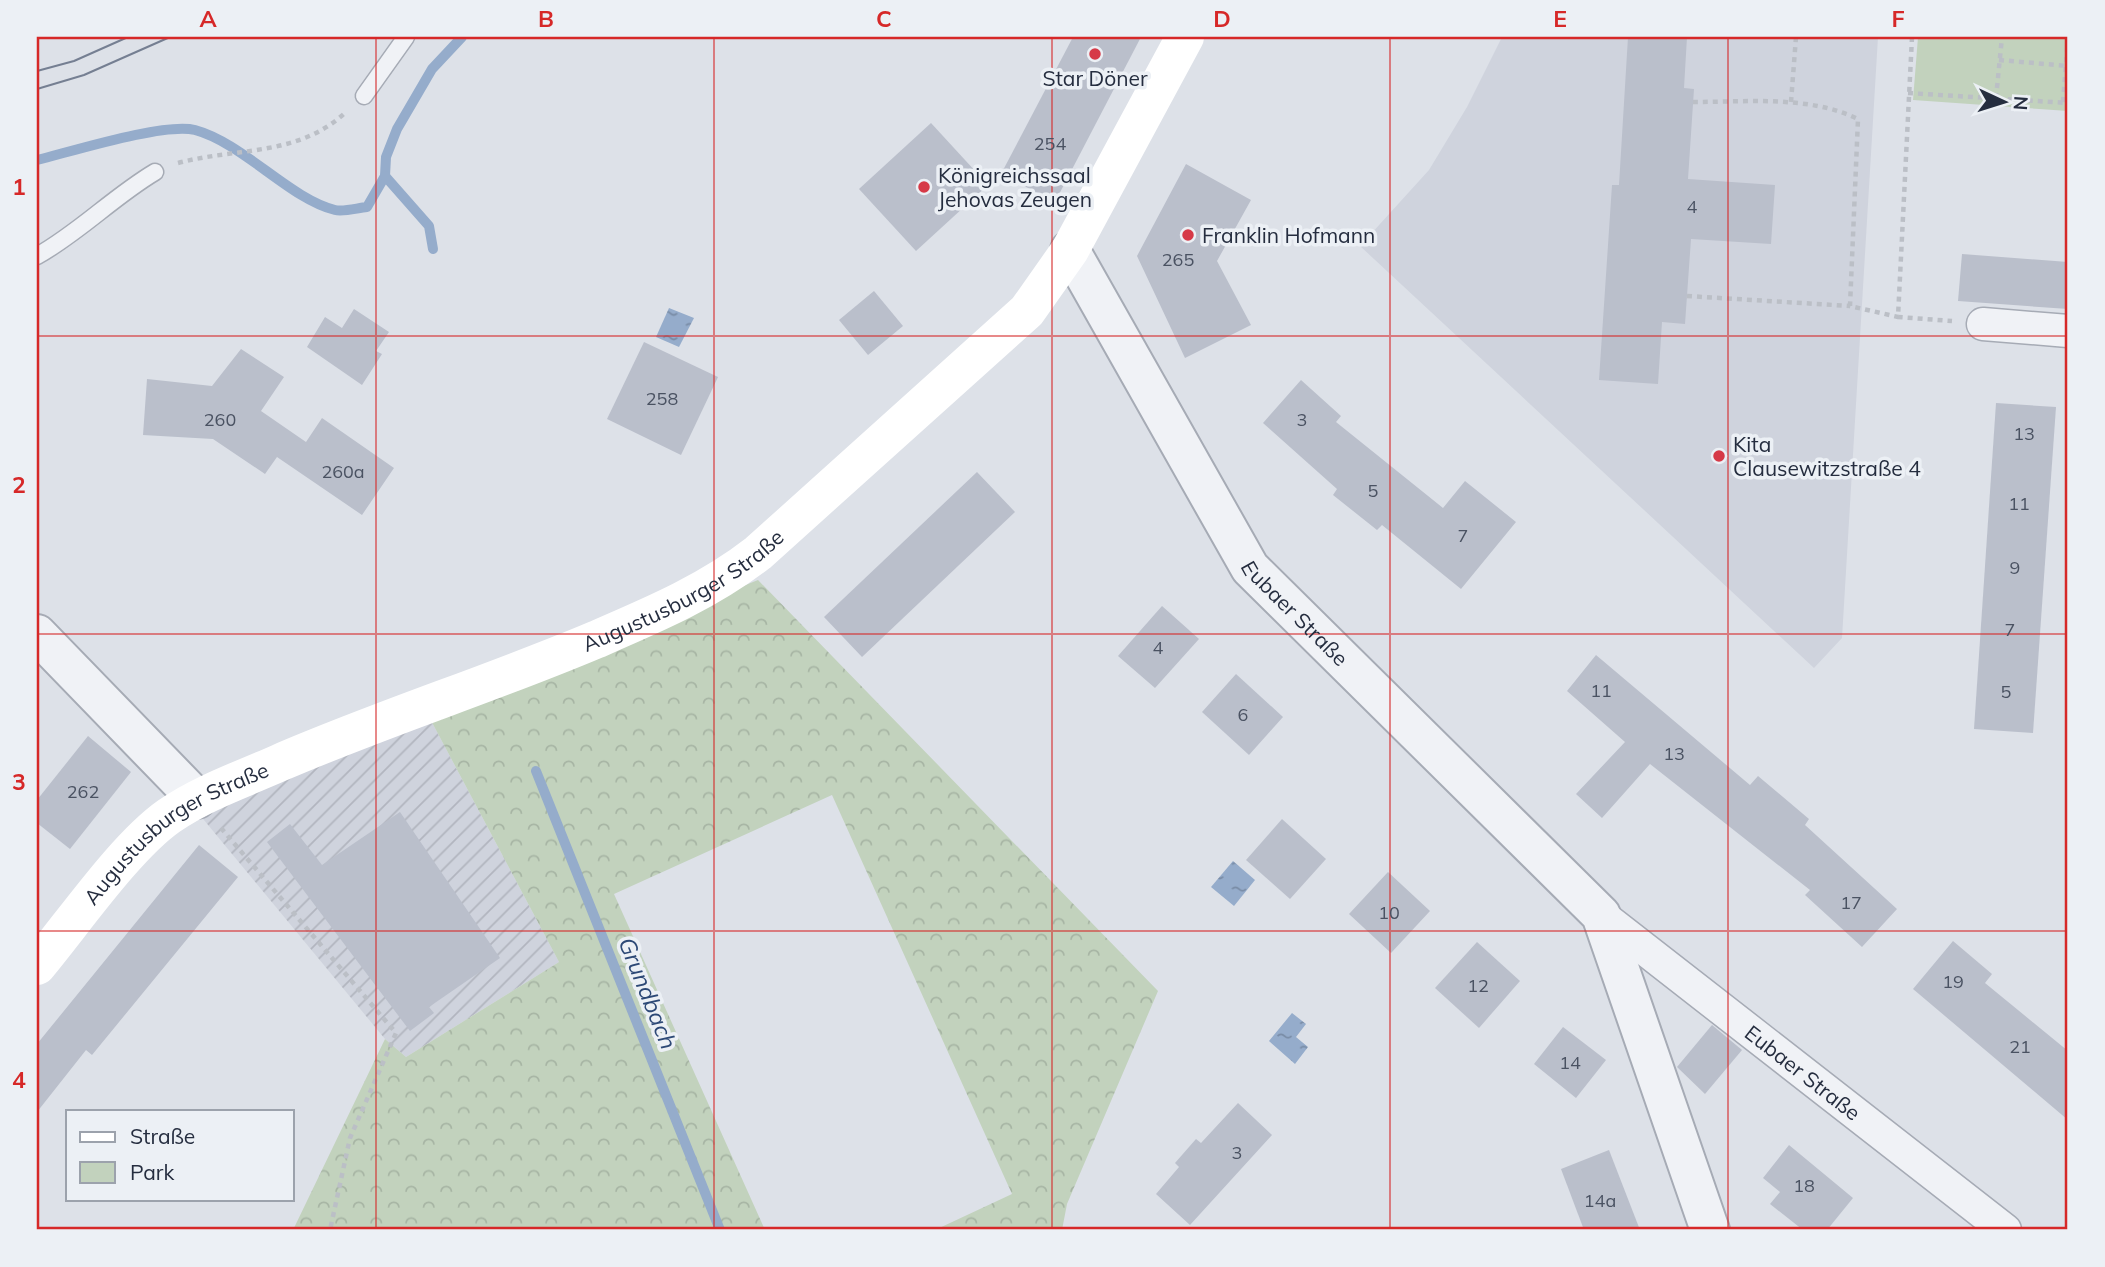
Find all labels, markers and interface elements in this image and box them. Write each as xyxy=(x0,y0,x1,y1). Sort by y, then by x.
text: A xyxy=(199,4,217,33)
text: B xyxy=(538,4,554,33)
text: C xyxy=(876,4,892,33)
text: D xyxy=(1213,4,1231,33)
text: E xyxy=(1553,4,1567,33)
text: F xyxy=(1891,4,1905,33)
marker: Star Döner xyxy=(1087,46,1103,62)
place label: Star Döner xyxy=(1042,65,1148,91)
north arrow xyxy=(1968,66,2038,136)
text: N xyxy=(2008,95,2033,111)
house number: 254 xyxy=(1034,132,1066,155)
place label: Königreichssaal Jehovas Zeugen xyxy=(938,162,1092,212)
text: 1 xyxy=(12,172,26,201)
marker: Königreichssaal Jehovas Zeugen xyxy=(916,179,932,195)
house number: 4 xyxy=(1687,195,1698,218)
place label: Franklin Hofmann xyxy=(1202,222,1375,248)
marker: Franklin Hofmann xyxy=(1180,227,1196,243)
house number: 265 xyxy=(1162,248,1194,271)
house number: 258 xyxy=(646,387,678,410)
house number: 260 xyxy=(204,408,236,431)
house number: 3 xyxy=(1297,408,1307,431)
house number: 13 xyxy=(2013,422,2035,445)
place label: Kita Clausewitzstraße 4 xyxy=(1733,431,1921,481)
marker: Kita Clausewitzstraße 4 xyxy=(1711,448,1727,464)
house number: 260a xyxy=(321,460,365,483)
text: 2 xyxy=(12,470,26,499)
house number: 5 xyxy=(1368,479,1379,502)
house number: 11 xyxy=(2008,492,2030,515)
street label: Augustusburger Straße xyxy=(578,524,789,657)
house number: 7 xyxy=(1458,524,1468,547)
street label: Eubaer Straße xyxy=(1236,556,1354,671)
house number: 9 xyxy=(2010,556,2020,579)
house number: 7 xyxy=(2005,618,2015,641)
house number: 4 xyxy=(1153,636,1164,659)
house number: 11 xyxy=(1590,679,1612,702)
house number: 5 xyxy=(2001,680,2012,703)
house number: 6 xyxy=(1238,703,1248,726)
house number: 13 xyxy=(1663,742,1685,765)
street label: Augustusburger Straße xyxy=(78,756,272,910)
text: 3 xyxy=(12,767,26,796)
house number: 262 xyxy=(67,780,99,803)
house number: 17 xyxy=(1840,891,1862,914)
house number: 10 xyxy=(1378,901,1400,924)
water label: Grundbach xyxy=(612,933,684,1053)
house number: 19 xyxy=(1942,970,1964,993)
house number: 12 xyxy=(1467,974,1489,997)
street label: Eubaer Straße xyxy=(1740,1019,1866,1126)
house number: 21 xyxy=(2009,1035,2031,1058)
house number: 14 xyxy=(1559,1051,1581,1074)
text: 4 xyxy=(12,1065,26,1094)
legend xyxy=(66,1110,294,1200)
text: Straße xyxy=(130,1123,195,1149)
house number: 3 xyxy=(1232,1141,1242,1164)
text: Park xyxy=(130,1159,174,1185)
house number: 18 xyxy=(1793,1174,1815,1197)
house number: 14a xyxy=(1584,1189,1616,1212)

